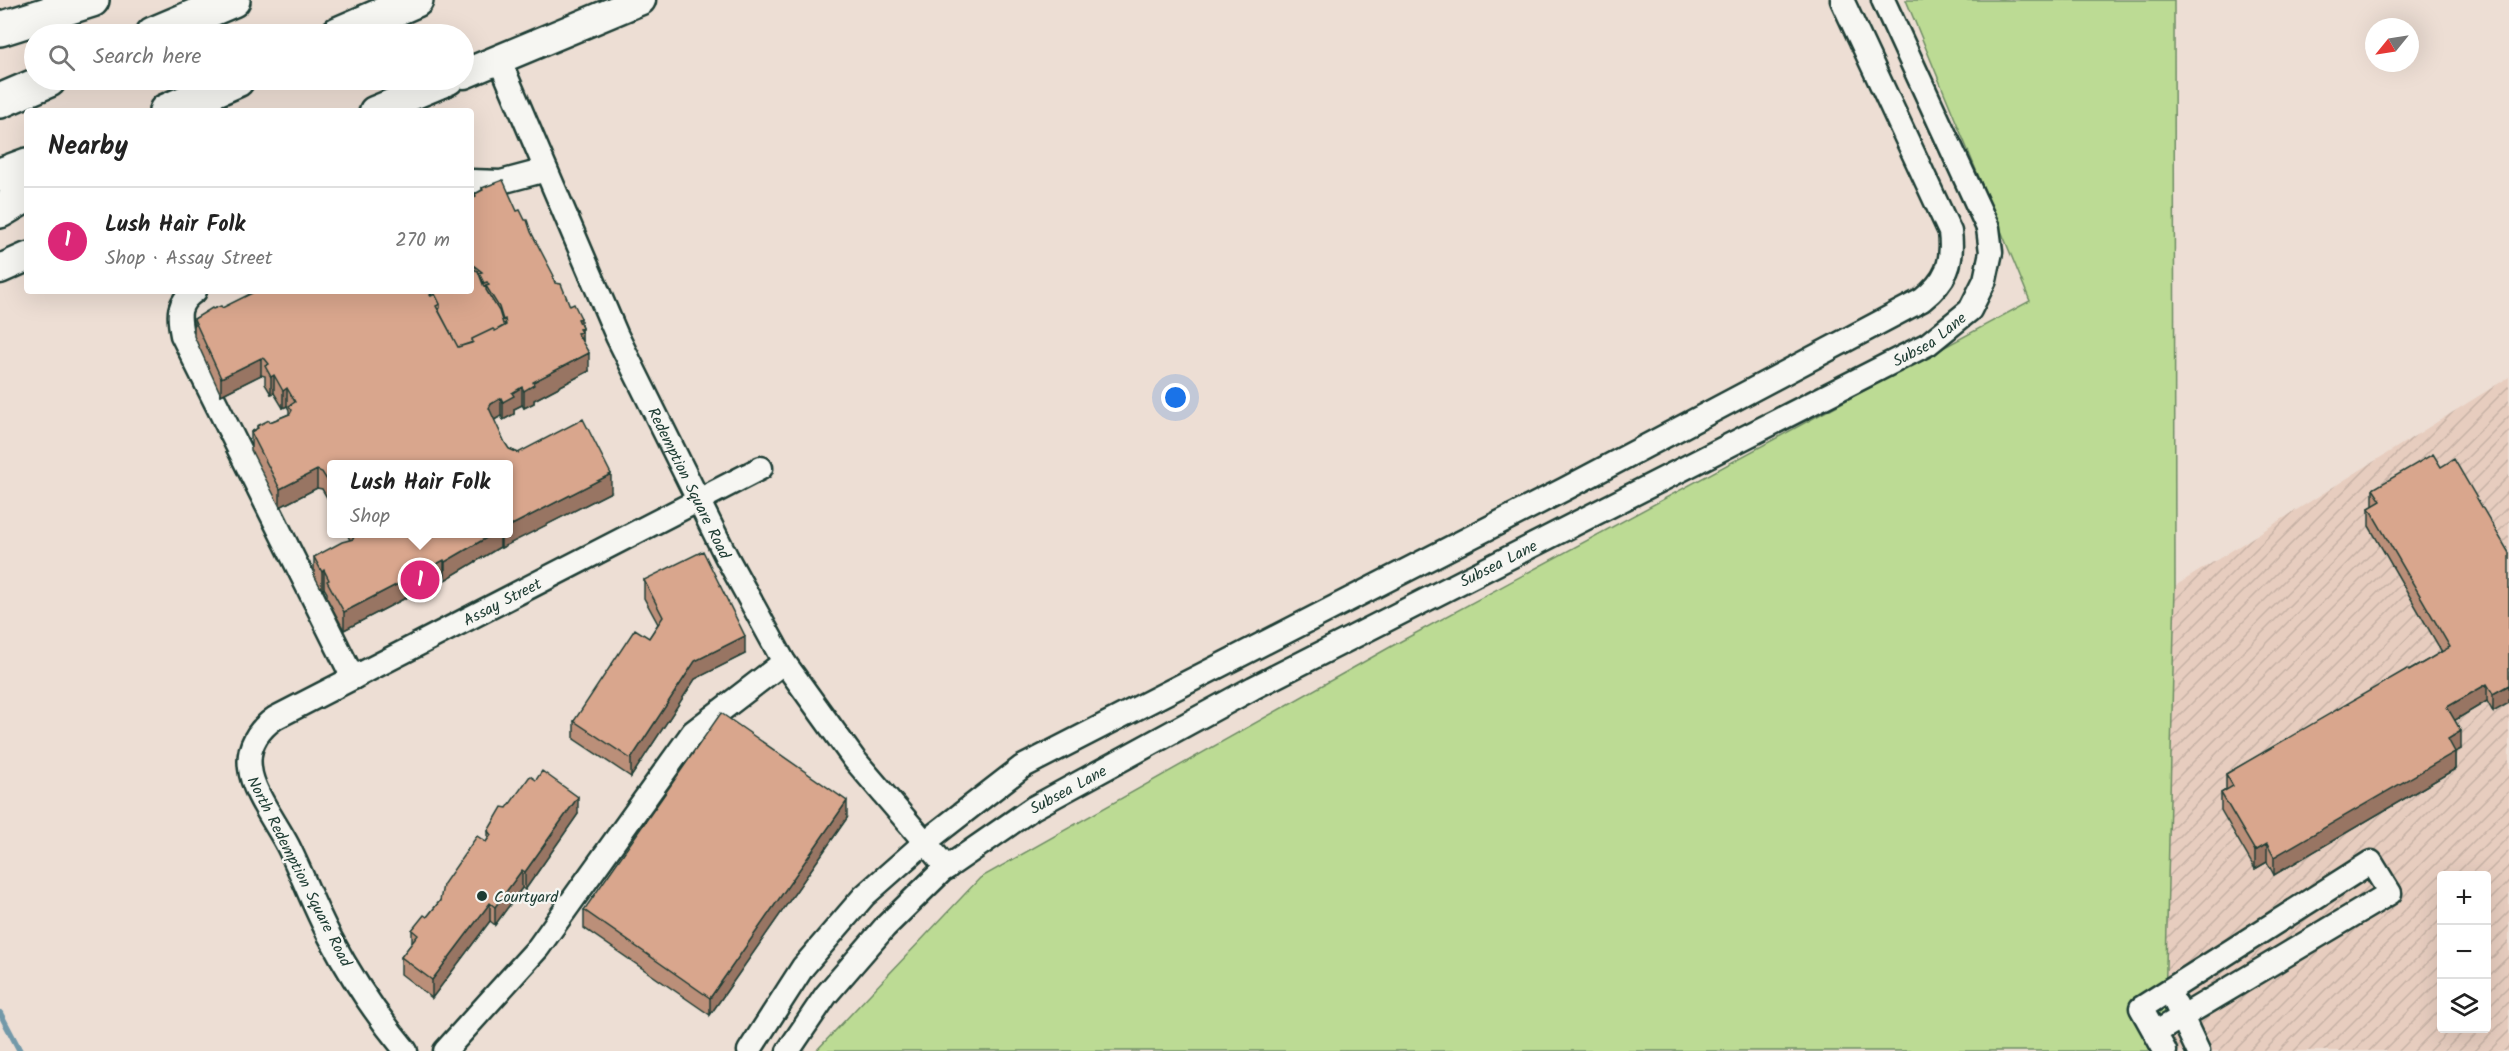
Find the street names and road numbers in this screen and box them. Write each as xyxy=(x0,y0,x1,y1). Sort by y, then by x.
street label: Subsea Lane xyxy=(1888,307,1972,374)
street label: Redemption Square Road xyxy=(640,403,737,565)
street label: Subsea Lane xyxy=(1455,534,1542,595)
street label: Assay Street xyxy=(459,572,547,633)
street label: Subsea Lane xyxy=(1025,759,1112,822)
street label: North Redemption Square Road xyxy=(240,772,358,972)

